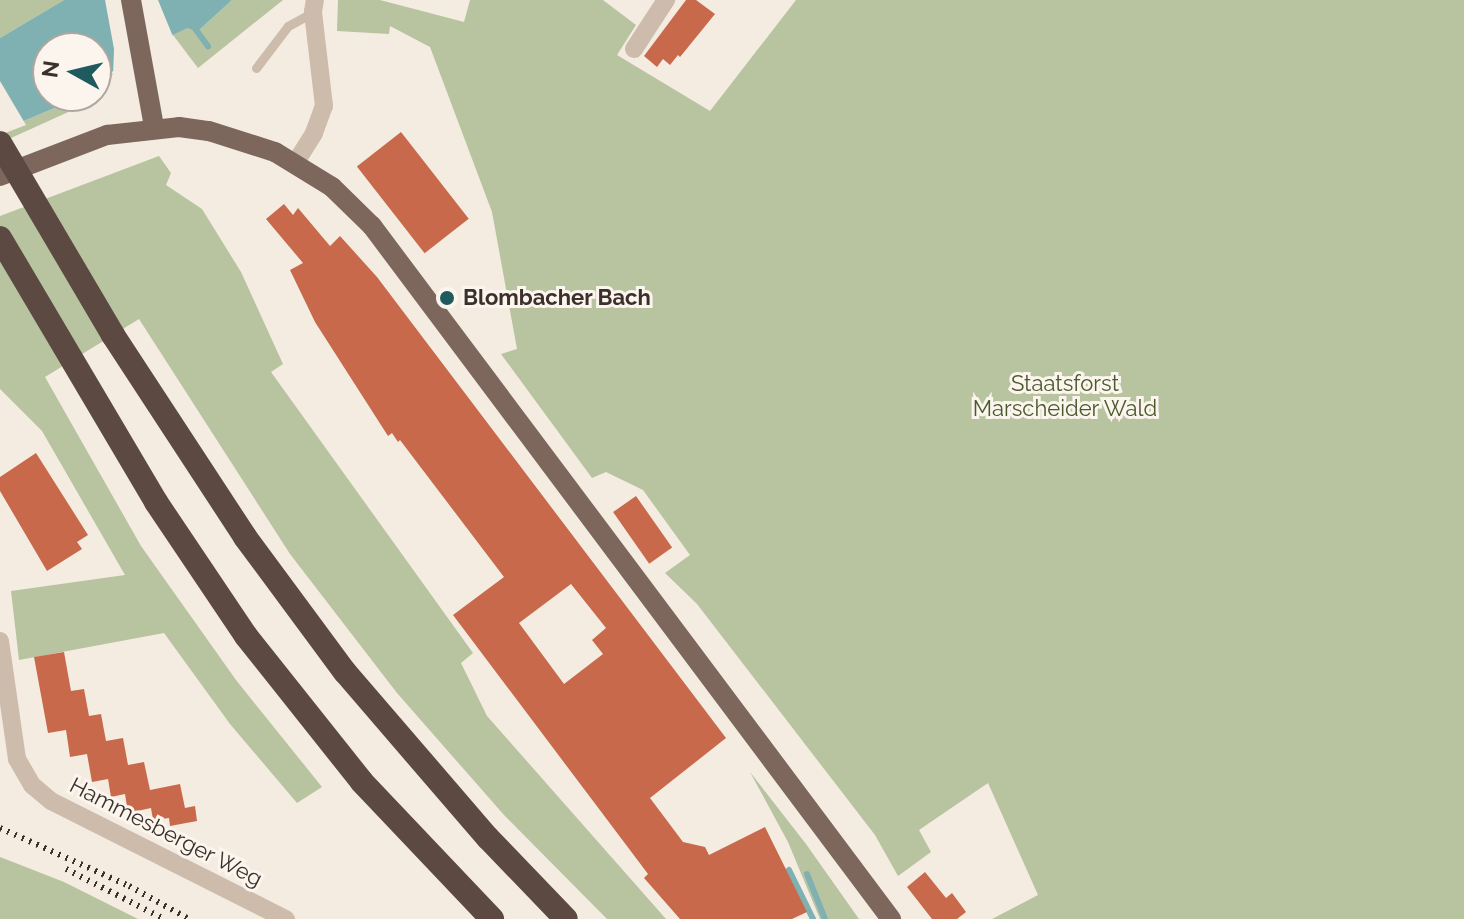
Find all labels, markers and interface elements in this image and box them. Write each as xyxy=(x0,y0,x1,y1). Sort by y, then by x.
north arrow xyxy=(32,32,112,112)
text: N xyxy=(36,59,64,79)
place label: Blombacher Bach xyxy=(463,285,651,311)
marker: Blombacher Bach xyxy=(438,289,456,307)
park label: Staatsforst Marscheider Wald xyxy=(972,370,1158,422)
street label: Hammesberger Weg xyxy=(65,772,267,892)

